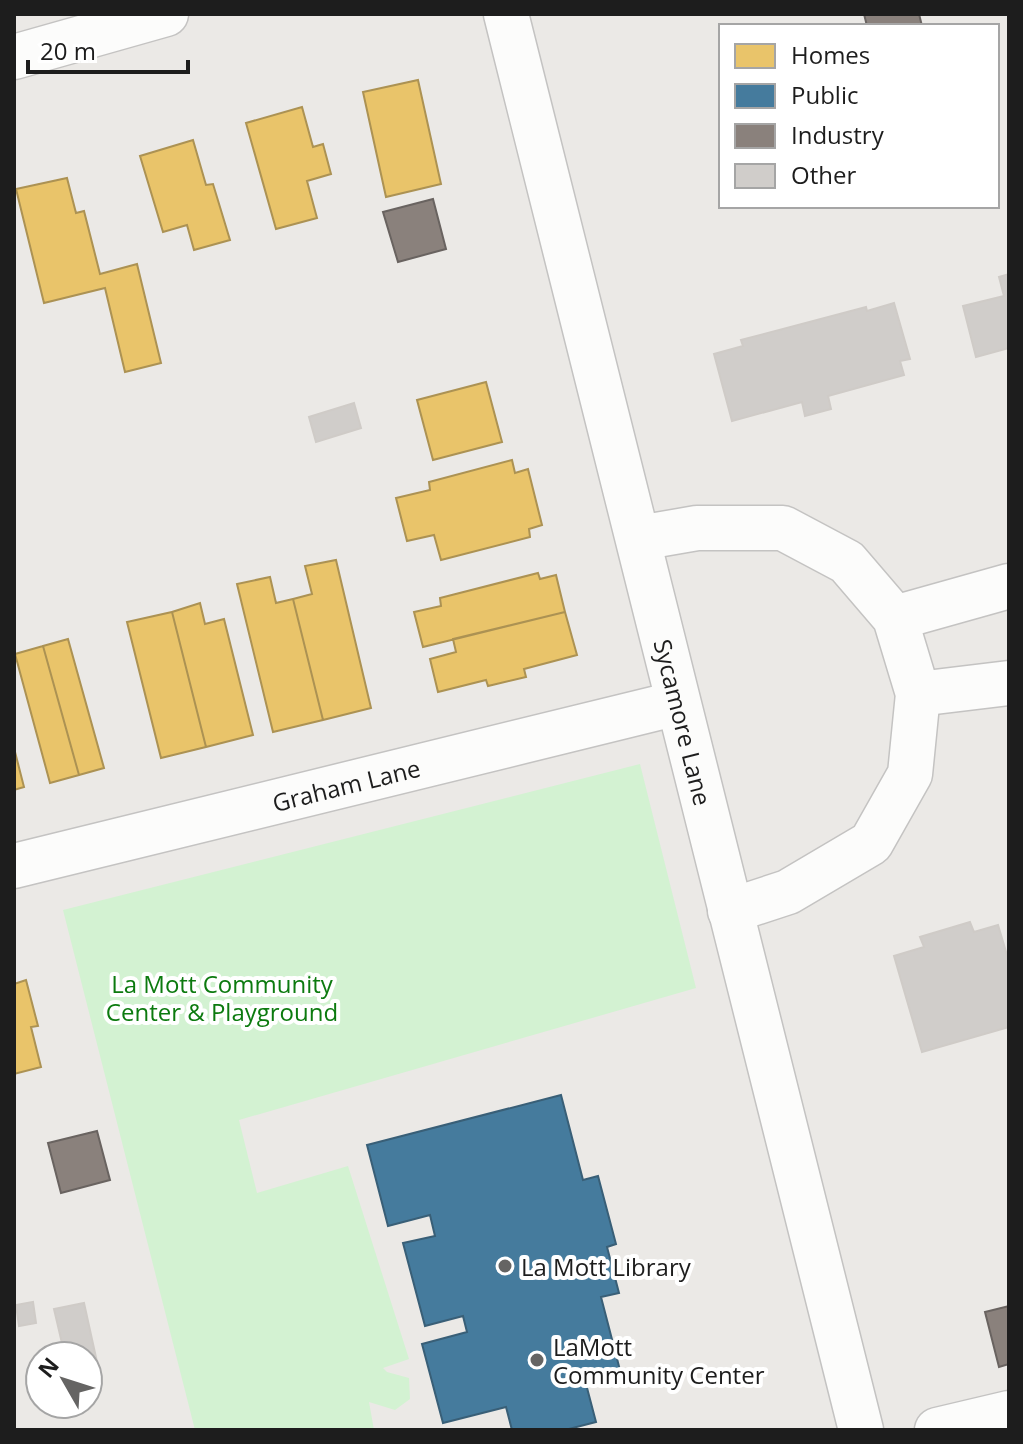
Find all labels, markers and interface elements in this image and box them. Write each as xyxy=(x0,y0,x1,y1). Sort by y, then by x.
scale bar xyxy=(28,24,188,74)
legend xyxy=(719,24,999,208)
text: 20 m xyxy=(40,34,96,67)
text: Homes xyxy=(791,38,870,71)
text: Public xyxy=(791,78,858,111)
text: Industry xyxy=(791,118,885,151)
text: Other xyxy=(791,158,856,191)
street label: Sycamore Lane xyxy=(647,635,720,809)
street label: Graham Lane xyxy=(269,750,423,819)
park label: La Mott Community Center & Playground xyxy=(106,967,338,1028)
place label: La Mott Library xyxy=(521,1250,692,1283)
marker: La Mott Library xyxy=(496,1257,514,1275)
place label: LaMott Community Center xyxy=(553,1330,765,1391)
north arrow xyxy=(24,1340,104,1420)
text: N xyxy=(30,1350,65,1383)
marker: LaMott Community Center xyxy=(528,1351,546,1369)

